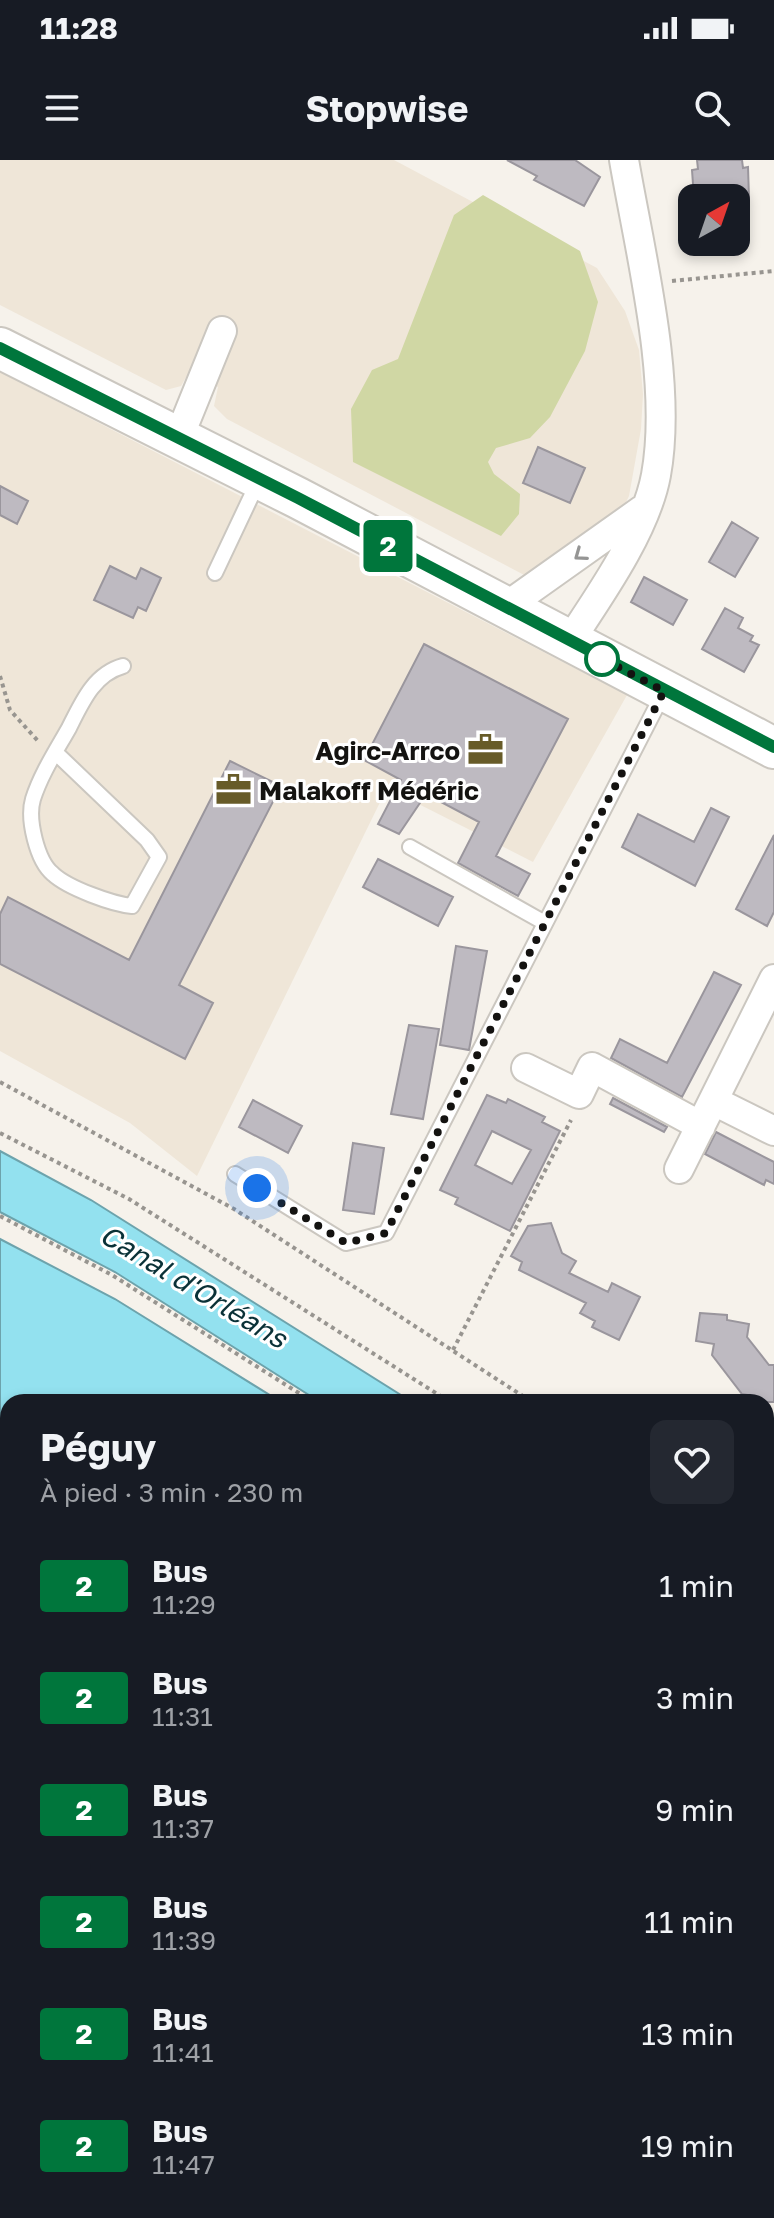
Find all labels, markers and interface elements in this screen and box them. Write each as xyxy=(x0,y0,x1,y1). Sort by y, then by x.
text: 11:28 xyxy=(40,10,118,46)
icon: menu xyxy=(40,86,84,130)
icon: search xyxy=(690,86,734,130)
text: Stopwise xyxy=(306,87,468,130)
north arrow xyxy=(678,184,750,256)
map controls xyxy=(678,184,750,256)
line badge: 2 xyxy=(362,520,414,572)
text: 2 xyxy=(379,529,397,562)
one-way arrow xyxy=(574,546,589,560)
unlabelled marker xyxy=(585,642,619,676)
office icon: Agirc-Arrco xyxy=(467,731,505,769)
place label: Agirc-Arrco xyxy=(315,735,460,766)
office icon: Malakoff Médéric xyxy=(214,771,252,809)
place label: Malakoff Médéric xyxy=(259,775,479,806)
your location xyxy=(237,1168,277,1208)
water label: Canal d'Orléans xyxy=(95,1217,294,1355)
button: heart xyxy=(650,1420,734,1504)
text: Péguy xyxy=(40,1424,156,1469)
text: À pied · 3 min · 230 m xyxy=(40,1477,303,1508)
text: Bus xyxy=(152,1553,208,1589)
text: 1 min xyxy=(659,1568,734,1604)
text: 2 xyxy=(75,1569,93,1602)
text: 11:29 xyxy=(152,1589,216,1620)
text: Bus xyxy=(152,1665,208,1701)
text: 3 min xyxy=(656,1680,734,1716)
text: 2 xyxy=(75,1681,93,1714)
text: 11:31 xyxy=(152,1701,213,1732)
text: Bus xyxy=(152,1777,208,1813)
text: 9 min xyxy=(655,1792,734,1828)
text: 2 xyxy=(75,1793,93,1826)
text: 11:37 xyxy=(152,1813,214,1844)
text: Bus xyxy=(152,1889,208,1925)
text: 11 min xyxy=(644,1904,734,1940)
text: 2 xyxy=(75,1905,93,1938)
text: 11:39 xyxy=(152,1925,216,1956)
text: Bus xyxy=(152,2001,208,2037)
text: 13 min xyxy=(641,2016,734,2052)
text: 2 xyxy=(75,2017,93,2050)
text: 11:41 xyxy=(152,2037,214,2068)
text: Bus xyxy=(152,2113,208,2149)
text: 19 min xyxy=(641,2128,734,2164)
text: 2 xyxy=(75,2129,93,2162)
text: 11:47 xyxy=(152,2149,215,2180)

